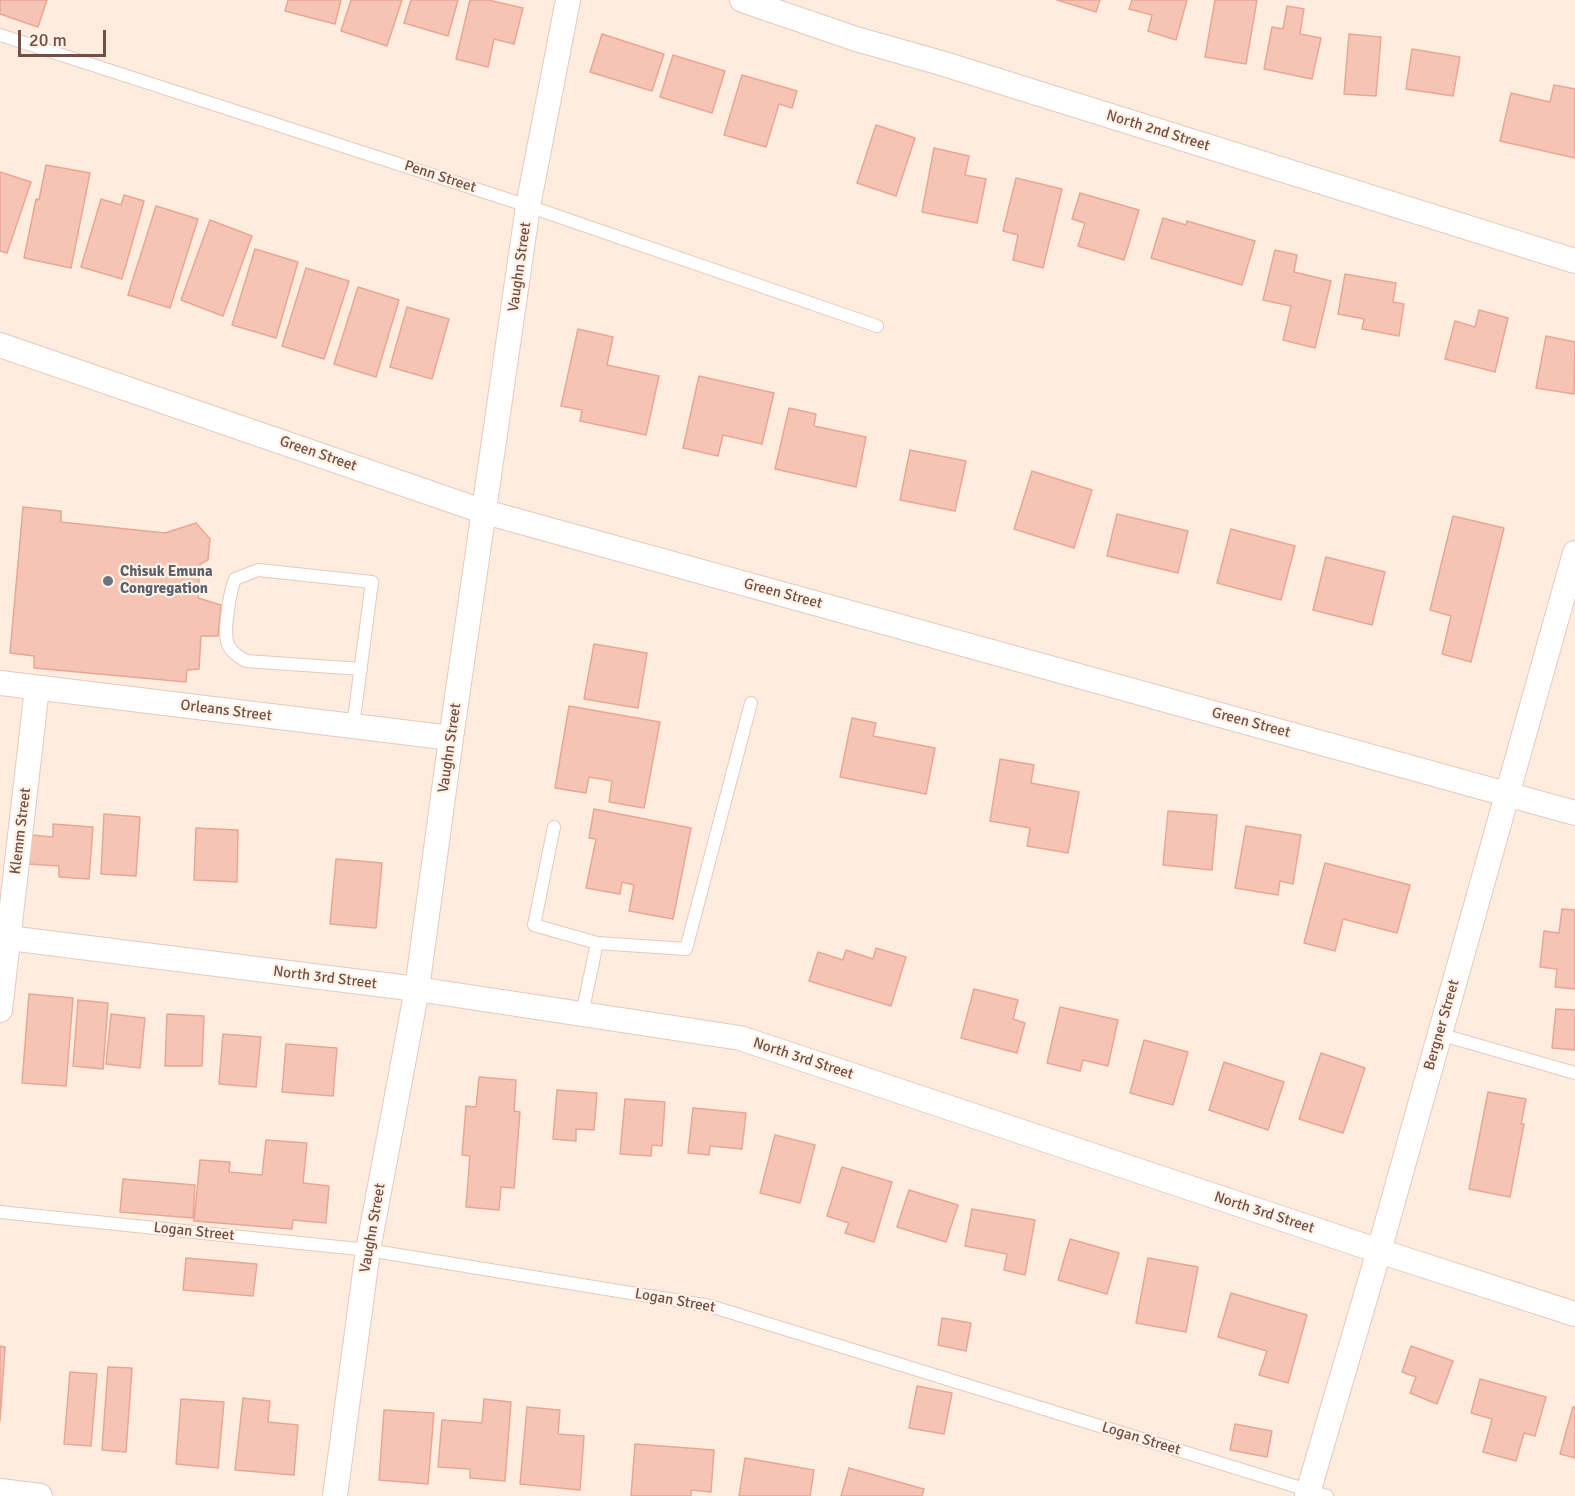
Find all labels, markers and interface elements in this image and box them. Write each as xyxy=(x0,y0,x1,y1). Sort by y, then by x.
scale bar xyxy=(21,18,110,56)
text: 20 m xyxy=(29,29,67,51)
street label: North 2nd Street xyxy=(1104,107,1212,155)
street label: Penn Street xyxy=(402,157,478,197)
street label: Vaughn Street xyxy=(505,221,535,313)
street label: Green Street xyxy=(277,432,359,476)
place label: Chisuk Emuna Congregation xyxy=(120,563,213,598)
marker: Chisuk Emuna Congregation xyxy=(101,574,115,588)
street label: Green Street xyxy=(742,575,824,613)
street label: Orleans Street xyxy=(179,696,273,726)
street label: Vaughn Street xyxy=(435,702,465,794)
street label: Green Street xyxy=(1210,704,1292,742)
street label: Klemm Street xyxy=(7,787,35,875)
street label: North 3rd Street xyxy=(272,963,378,993)
street label: Bergner Street xyxy=(1420,978,1464,1072)
street label: North 3rd Street xyxy=(751,1034,855,1084)
street label: Vaughn Street xyxy=(356,1182,390,1274)
street label: North 3rd Street xyxy=(1212,1188,1316,1238)
street label: Logan Street xyxy=(153,1219,235,1245)
street label: Logan Street xyxy=(633,1285,717,1317)
street label: Logan Street xyxy=(1099,1419,1183,1459)

